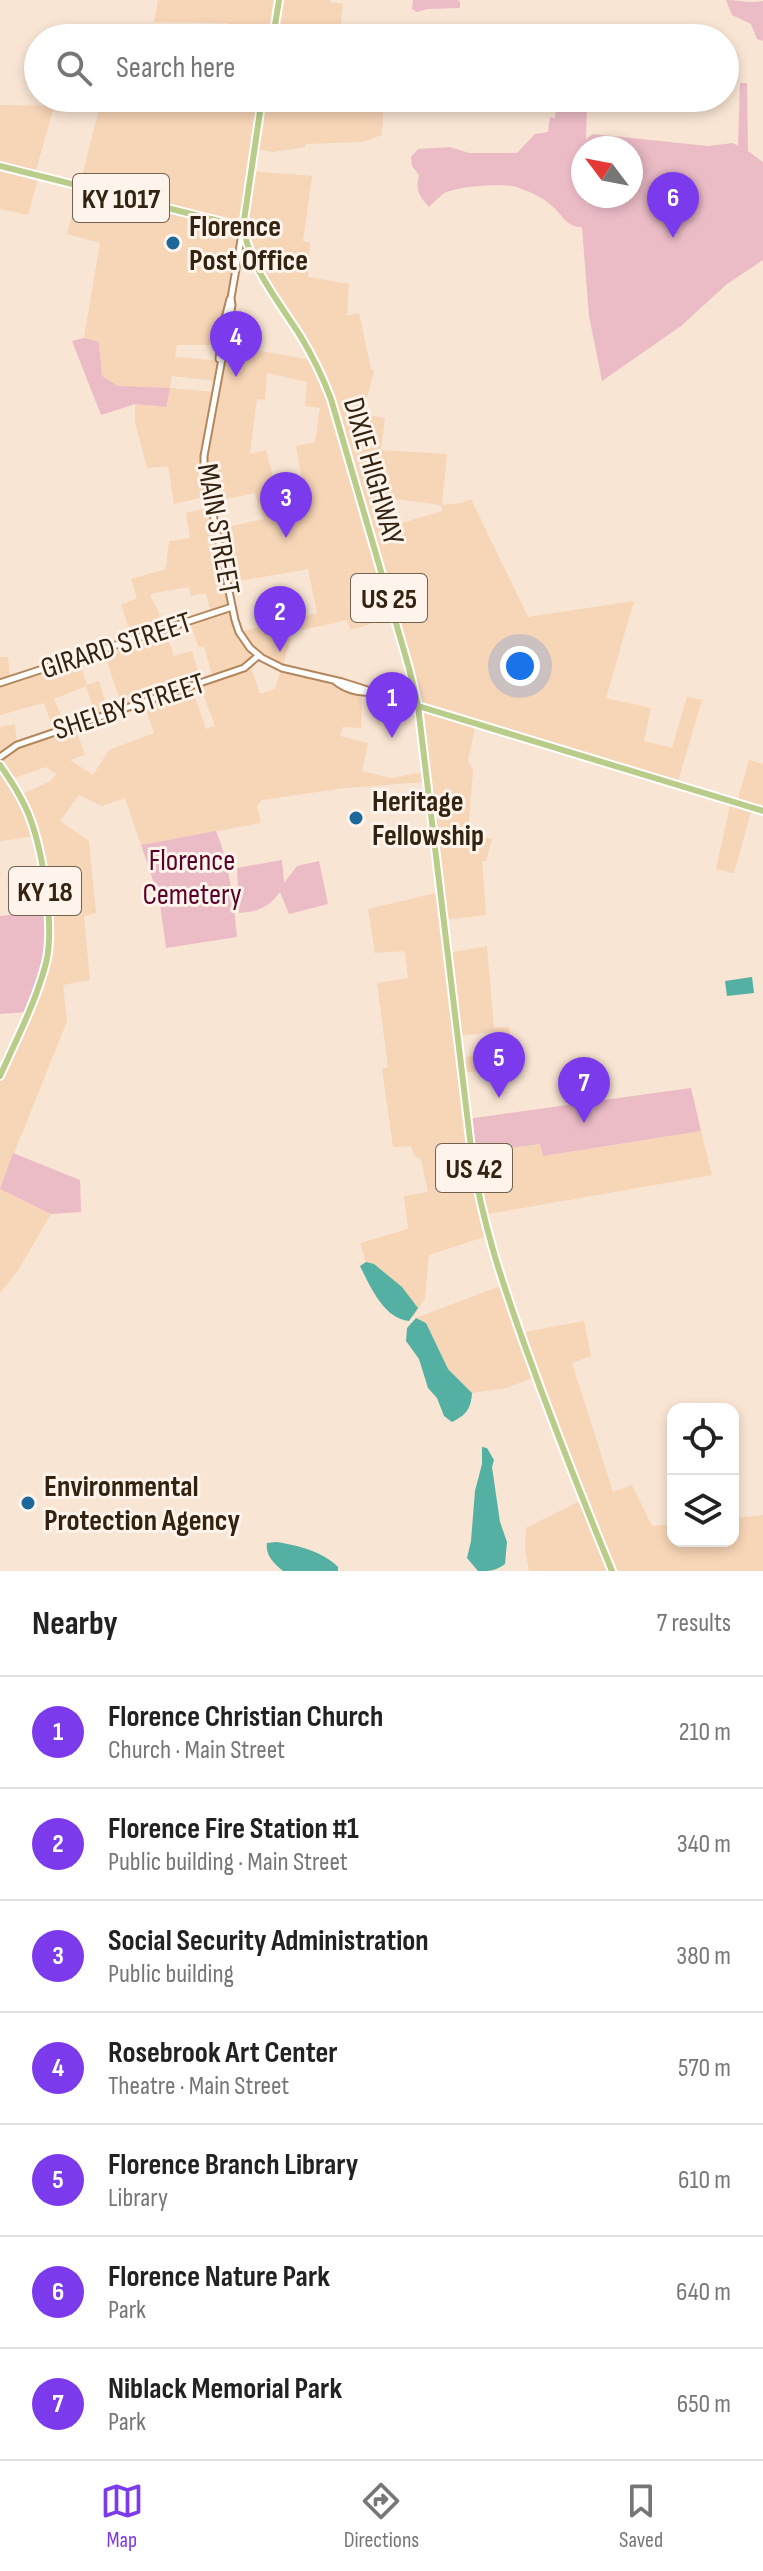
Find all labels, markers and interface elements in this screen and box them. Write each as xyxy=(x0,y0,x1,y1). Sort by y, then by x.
search box xyxy=(24,24,739,112)
icon: search xyxy=(52,46,96,90)
text: Search here xyxy=(116,50,235,86)
north arrow xyxy=(571,136,643,208)
pin: 6 xyxy=(647,172,699,238)
road number: KY 1017 xyxy=(73,174,169,222)
place label: Florence Post Office xyxy=(189,209,308,279)
marker: Florence Post Office xyxy=(164,234,182,252)
pin: 4 xyxy=(210,311,262,377)
street label: DIXIE HIGHWAY xyxy=(335,394,411,549)
street label: MAIN STREET xyxy=(189,461,247,597)
pin: 3 xyxy=(260,472,312,538)
road number: US 25 xyxy=(351,574,427,622)
pin: 2 xyxy=(254,586,306,652)
street label: GIRARD STREET xyxy=(36,605,196,687)
your location xyxy=(500,646,540,686)
street label: SHELBY STREET xyxy=(49,666,210,748)
pin: 1 xyxy=(366,672,418,738)
place label: Heritage Fellowship xyxy=(372,784,484,854)
marker: Heritage Fellowship xyxy=(347,809,365,827)
park label: Florence Cemetery xyxy=(143,843,242,913)
road number: KY 18 xyxy=(9,867,81,915)
pin: 5 xyxy=(473,1032,525,1098)
pin: 7 xyxy=(558,1057,610,1123)
road number: US 42 xyxy=(436,1144,512,1192)
map controls xyxy=(667,1403,739,1547)
button: locate xyxy=(667,1403,739,1475)
place label: Environmental Protection Agency xyxy=(44,1469,240,1539)
button: layers xyxy=(667,1475,739,1547)
marker: Environmental Protection Agency xyxy=(19,1494,37,1512)
text: Nearby xyxy=(32,1603,118,1644)
text: 7 results xyxy=(657,1608,731,1639)
text: Florence Christian Church xyxy=(108,1699,383,1735)
text: 1 xyxy=(53,1717,63,1748)
text: 210 m xyxy=(679,1717,731,1748)
text: Church · Main Street xyxy=(108,1735,285,1766)
text: Florence Fire Station #1 xyxy=(108,1811,359,1847)
text: 2 xyxy=(52,1829,64,1860)
text: 340 m xyxy=(677,1829,731,1860)
text: Public building · Main Street xyxy=(108,1847,348,1878)
text: Social Security Administration xyxy=(108,1923,429,1959)
text: 3 xyxy=(52,1941,64,1972)
text: 380 m xyxy=(676,1941,731,1972)
text: Public building xyxy=(108,1959,234,1990)
text: Rosebrook Art Center xyxy=(108,2035,338,2071)
text: 4 xyxy=(52,2053,64,2084)
text: 570 m xyxy=(678,2053,731,2084)
text: Theatre · Main Street xyxy=(108,2071,289,2102)
text: Florence Branch Library xyxy=(108,2147,358,2183)
text: 5 xyxy=(52,2165,64,2196)
text: 610 m xyxy=(678,2165,731,2196)
text: Library xyxy=(108,2183,168,2214)
text: Florence Nature Park xyxy=(108,2259,330,2295)
text: 6 xyxy=(52,2277,64,2308)
text: 640 m xyxy=(676,2277,731,2308)
text: Park xyxy=(108,2295,146,2326)
text: Niblack Memorial Park xyxy=(108,2371,342,2407)
text: 7 xyxy=(52,2389,64,2420)
text: 650 m xyxy=(677,2389,731,2420)
text: Park xyxy=(108,2407,146,2438)
tab: Map xyxy=(100,2479,144,2554)
tab: Directions xyxy=(344,2479,419,2554)
tab: Saved xyxy=(619,2479,663,2554)

